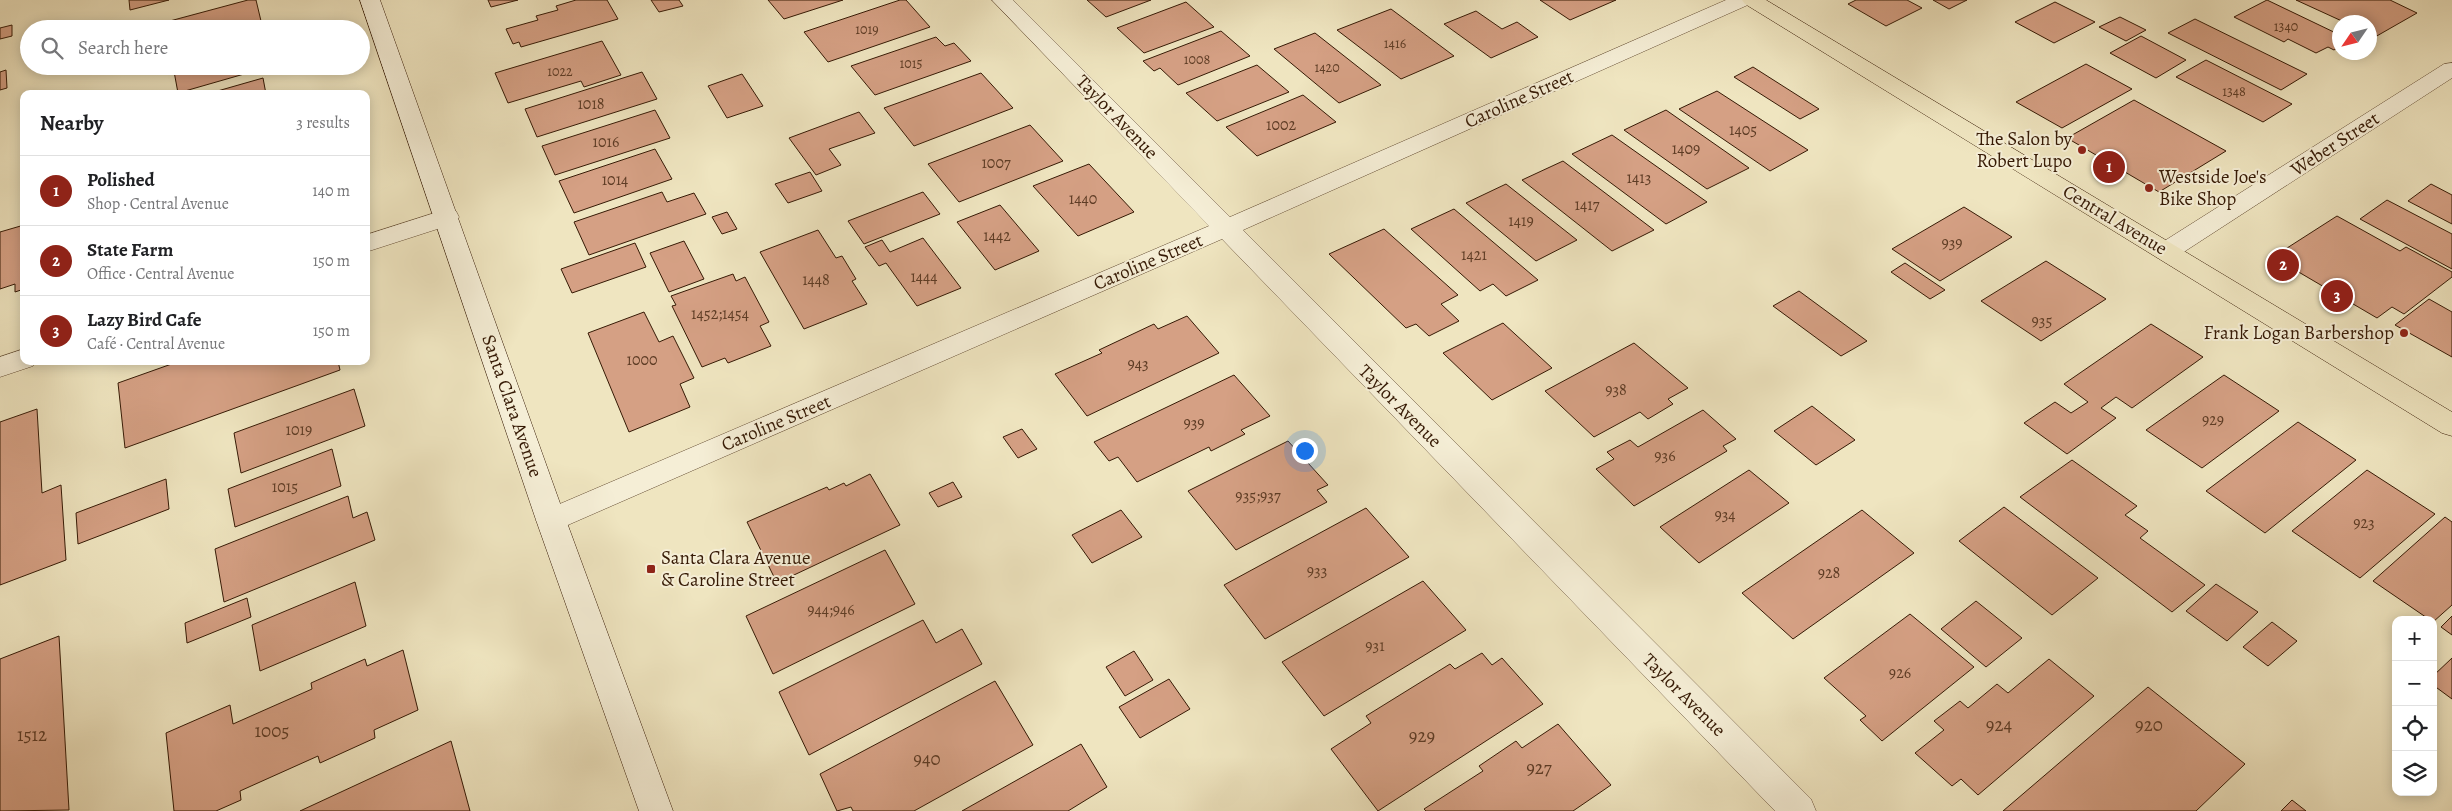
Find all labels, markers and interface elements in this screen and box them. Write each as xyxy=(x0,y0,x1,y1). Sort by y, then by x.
north arrow xyxy=(2332,15,2377,60)
house number: 1340 xyxy=(2274,17,2298,36)
search box xyxy=(20,20,370,75)
house number: 1019 xyxy=(855,20,879,39)
icon: search xyxy=(38,34,66,62)
house number: 1416 xyxy=(1384,34,1406,53)
text: Search here xyxy=(78,35,168,61)
house number: 1008 xyxy=(1184,50,1210,69)
house number: 1015 xyxy=(899,54,923,73)
house number: 1420 xyxy=(1314,58,1340,77)
house number: 1022 xyxy=(547,62,573,81)
street label: Caroline Street xyxy=(1460,63,1578,135)
street label: Taylor Avenue xyxy=(1070,69,1164,165)
house number: 1348 xyxy=(2222,82,2246,101)
house number: 1018 xyxy=(577,93,605,115)
street label: Weber Street xyxy=(2285,106,2384,183)
text: Nearby xyxy=(40,109,103,137)
text: 3 results xyxy=(296,112,350,134)
house number: 1002 xyxy=(1266,114,1296,136)
house number: 1405 xyxy=(1729,119,1757,141)
place label: The Salon by Robert Lupo xyxy=(1976,126,2073,174)
house number: 1016 xyxy=(593,131,619,153)
house number: 1409 xyxy=(1672,138,1700,160)
marker: The Salon by Robert Lupo xyxy=(2076,144,2088,156)
pin: 1 xyxy=(2093,148,2125,186)
house number: 1007 xyxy=(981,152,1011,174)
place label: Westside Joe's Bike Shop xyxy=(2158,164,2267,212)
text: Polished xyxy=(87,167,155,193)
house number: 1413 xyxy=(1627,167,1651,189)
house number: 1014 xyxy=(602,169,628,191)
street label: Central Avenue xyxy=(2058,179,2172,261)
text: 1 xyxy=(53,180,59,202)
text: 140 m xyxy=(312,180,350,202)
marker: Westside Joe's Bike Shop xyxy=(2143,182,2155,194)
house number: 1440 xyxy=(1069,188,1097,210)
text: Shop · Central Avenue xyxy=(87,193,229,215)
house number: 1417 xyxy=(1575,194,1600,216)
house number: 1419 xyxy=(1508,210,1534,232)
house number: 1442 xyxy=(983,225,1011,247)
street label: Caroline Street xyxy=(1089,227,1207,297)
house number: 939 xyxy=(1941,232,1963,254)
text: State Farm xyxy=(87,237,173,263)
house number: 1421 xyxy=(1461,244,1487,266)
pin: 2 xyxy=(2267,246,2299,284)
text: 2 xyxy=(52,250,60,272)
text: 150 m xyxy=(313,250,350,272)
text: Office · Central Avenue xyxy=(87,263,235,285)
house number: 1444 xyxy=(910,266,938,288)
house number: 1448 xyxy=(802,269,830,291)
pin: 3 xyxy=(2321,277,2353,315)
house number: 1452;1454 xyxy=(691,303,749,325)
text: Lazy Bird Cafe xyxy=(87,307,202,333)
house number: 935 xyxy=(2032,310,2053,332)
text: 3 xyxy=(53,320,59,342)
text: 150 m xyxy=(313,320,350,342)
place label: Frank Logan Barbershop xyxy=(2204,320,2394,346)
marker: Frank Logan Barbershop xyxy=(2398,327,2410,339)
street label: Santa Clara Avenue xyxy=(475,331,549,481)
text: Café · Central Avenue xyxy=(87,333,225,355)
house number: 1000 xyxy=(626,349,658,371)
house number: 943 xyxy=(1127,353,1149,375)
street label: Taylor Avenue xyxy=(1353,359,1447,453)
house number: 938 xyxy=(1605,379,1627,401)
street label: Caroline Street xyxy=(717,388,835,458)
house number: 929 xyxy=(2202,409,2224,431)
house number: 939 xyxy=(1183,412,1205,434)
house number: 1019 xyxy=(286,419,312,441)
your location xyxy=(1292,438,1318,464)
house number: 936 xyxy=(1654,445,1676,467)
house number: 1015 xyxy=(272,476,298,498)
house number: 935;937 xyxy=(1235,485,1281,507)
house number: 934 xyxy=(1714,504,1736,526)
house number: 923 xyxy=(2353,512,2375,534)
place label: Santa Clara Avenue & Caroline Street xyxy=(661,545,811,593)
house number: 933 xyxy=(1307,560,1327,582)
house number: 928 xyxy=(1818,562,1840,584)
marker: Santa Clara Avenue & Caroline Street xyxy=(645,563,657,575)
house number: 944;946 xyxy=(807,599,855,621)
map controls xyxy=(2392,616,2437,796)
button: + xyxy=(2392,616,2437,661)
house number: 931 xyxy=(1365,635,1385,657)
street label: Taylor Avenue xyxy=(1637,648,1731,742)
button: − xyxy=(2392,661,2437,706)
house number: 926 xyxy=(1889,662,1911,684)
button: locate xyxy=(2392,706,2437,751)
house number: 924 xyxy=(1986,712,2013,738)
house number: 920 xyxy=(2135,712,2163,738)
house number: 1005 xyxy=(255,718,289,744)
house number: 1512 xyxy=(17,722,47,748)
house number: 929 xyxy=(1409,723,1435,749)
house number: 940 xyxy=(913,746,941,772)
button: layers xyxy=(2392,751,2437,796)
house number: 927 xyxy=(1526,755,1552,781)

